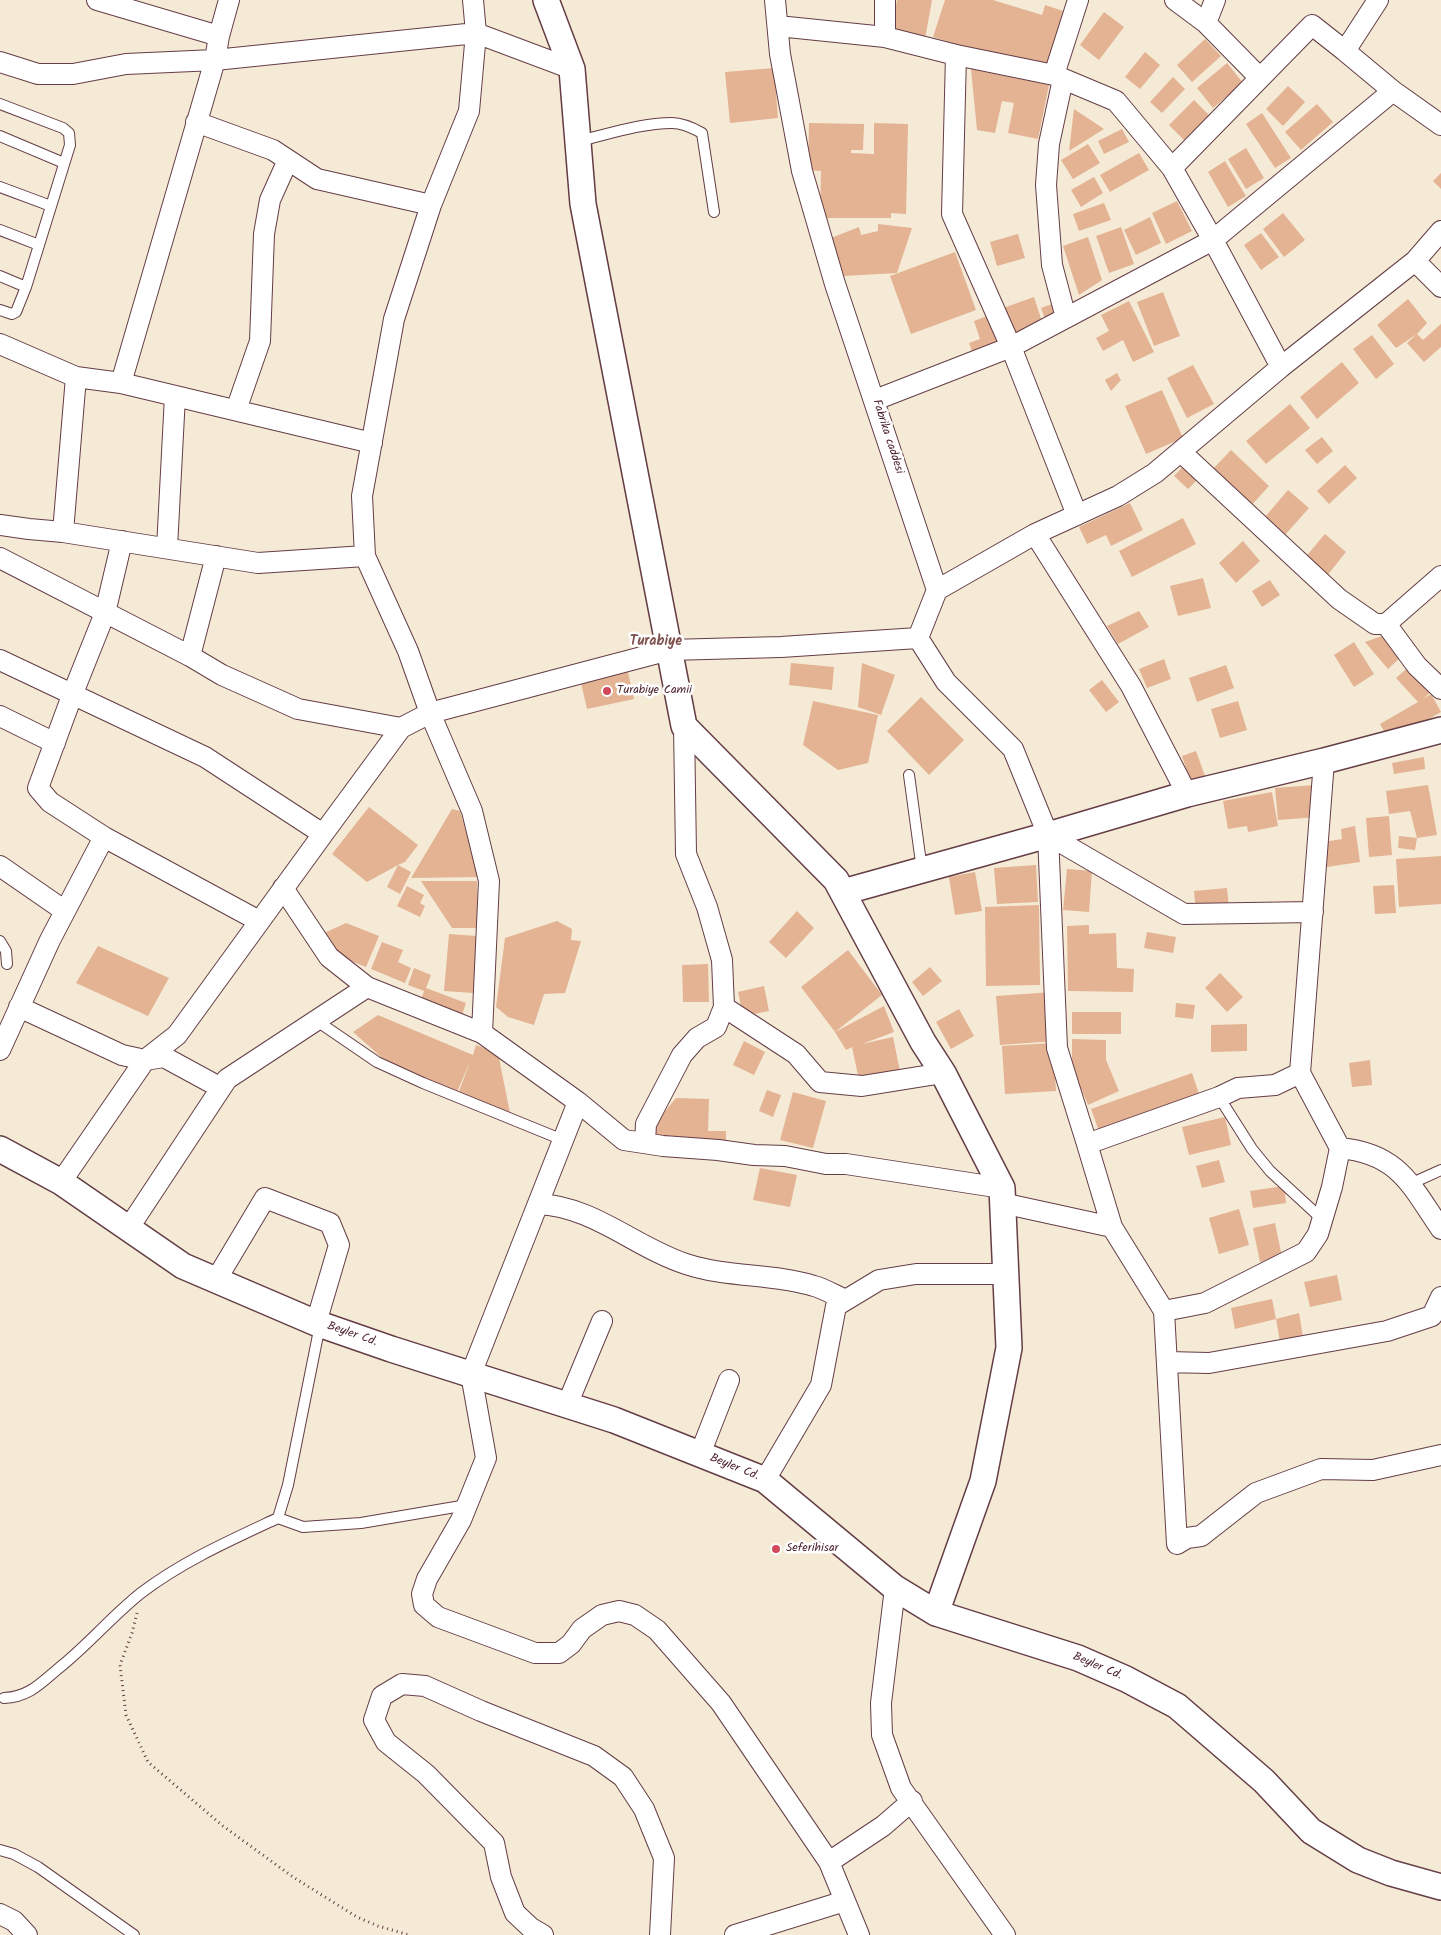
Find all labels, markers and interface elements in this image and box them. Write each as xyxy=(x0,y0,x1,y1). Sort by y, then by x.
street label: Fabrika caddesi xyxy=(868,398,906,476)
district label: Turabiye xyxy=(630,635,682,651)
place label: Turabiye Camii xyxy=(617,684,692,698)
marker: Turabiye Camii xyxy=(601,685,613,697)
street label: Beyler Cd. xyxy=(325,1320,379,1350)
street label: Beyler Cd. xyxy=(707,1452,761,1484)
place label: Seferihisar xyxy=(786,1542,839,1556)
marker: Seferihisar xyxy=(770,1543,782,1555)
street label: Beyler Cd. xyxy=(1070,1650,1124,1684)

